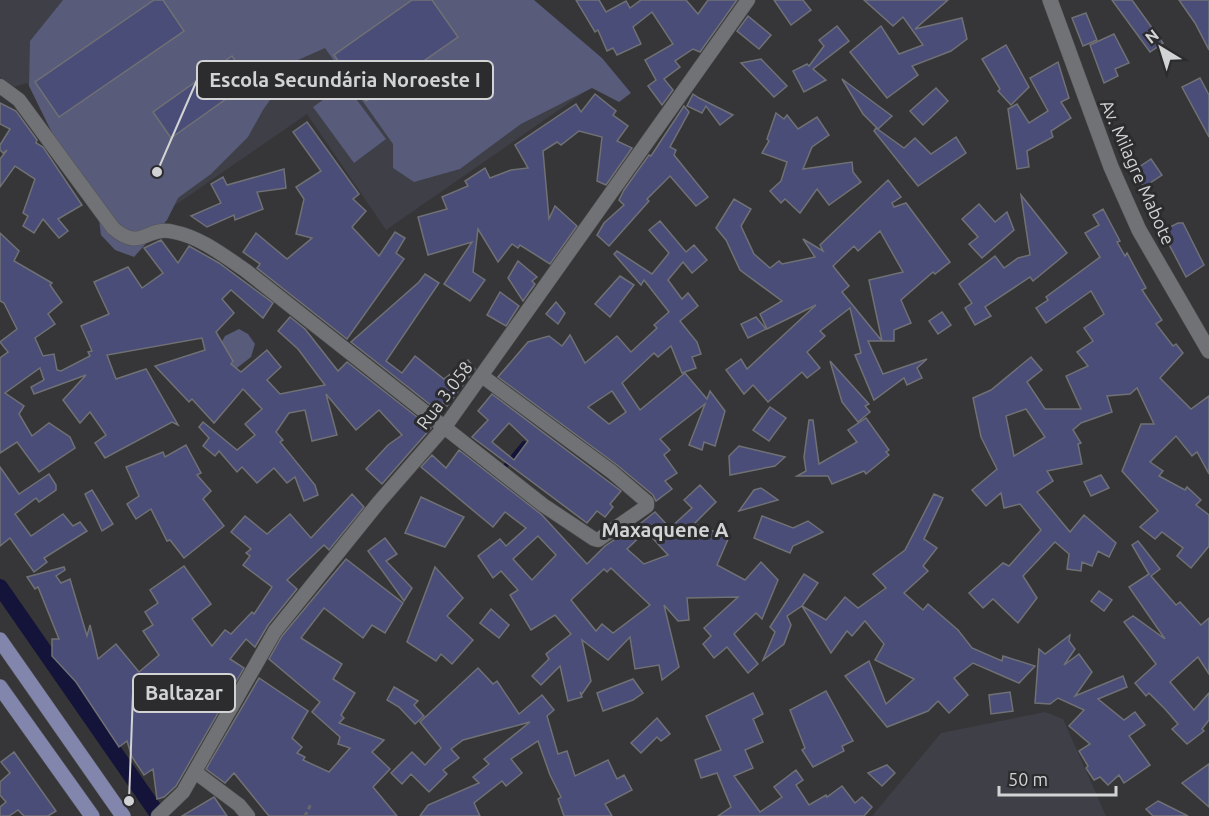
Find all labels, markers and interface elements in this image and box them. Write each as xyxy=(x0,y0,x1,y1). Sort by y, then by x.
north arrow xyxy=(1131,18,1191,78)
text: N xyxy=(1142,25,1162,47)
callout: Escola Secundária Noroeste I xyxy=(197,61,493,99)
text: Escola Secundária Noroeste I xyxy=(209,68,481,91)
street label: Av. Milagre Mabote xyxy=(1097,96,1179,248)
street label: Rua 3.058 xyxy=(412,357,476,433)
district label: Maxaquene A xyxy=(601,518,729,541)
callout: Baltazar xyxy=(133,674,235,712)
text: Baltazar xyxy=(145,681,224,704)
scale bar xyxy=(999,759,1116,797)
text: 50 m xyxy=(1008,769,1048,789)

